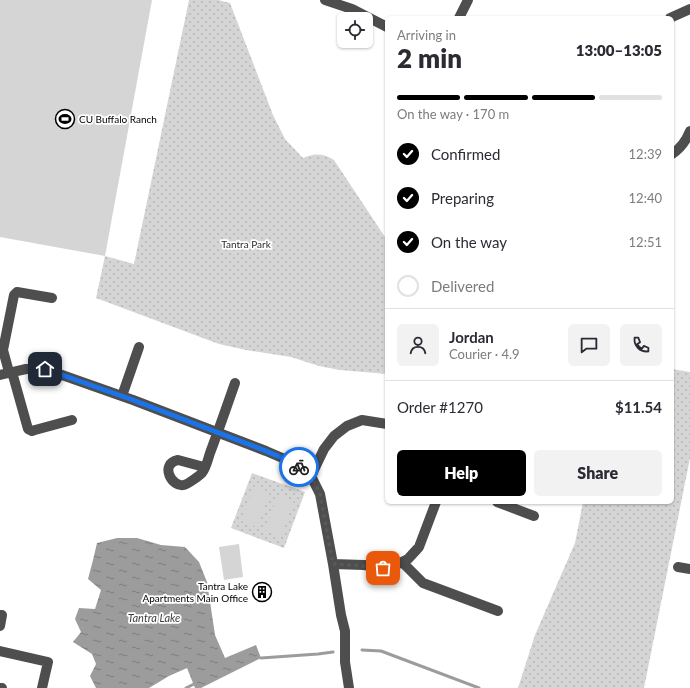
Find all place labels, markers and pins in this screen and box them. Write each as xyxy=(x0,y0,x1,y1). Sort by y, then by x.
sports icon: CU Buffalo Ranch xyxy=(54,108,76,130)
place label: CU Buffalo Ranch xyxy=(79,113,157,125)
pin xyxy=(28,352,62,386)
pin xyxy=(366,551,400,585)
place label: Tantra Lake Apartments Main Office xyxy=(143,580,248,604)
building icon: Tantra Lake Apartments Main Office xyxy=(251,581,273,603)

